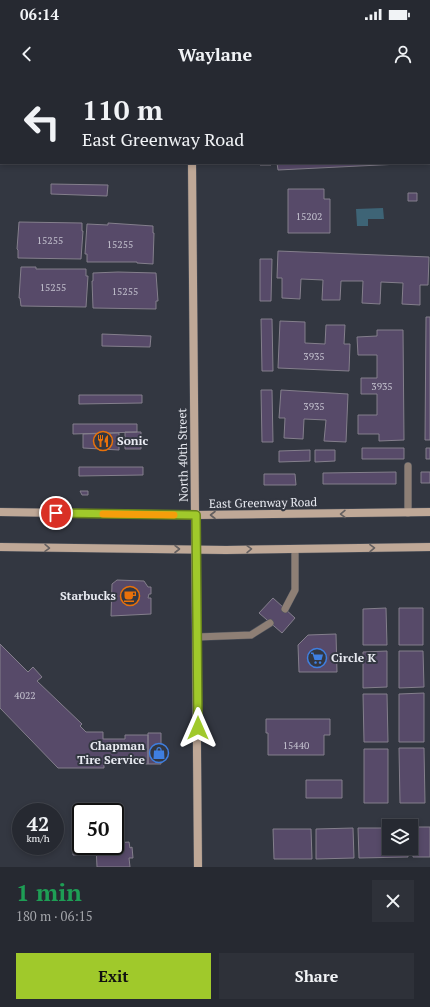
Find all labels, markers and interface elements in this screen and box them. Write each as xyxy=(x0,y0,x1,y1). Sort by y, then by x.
text: 06:14 xyxy=(20,4,59,24)
text: Waylane xyxy=(178,42,252,66)
icon: back xyxy=(16,43,38,65)
icon: person xyxy=(392,43,414,65)
text: 110 m xyxy=(82,91,163,128)
icon: left xyxy=(16,96,68,148)
text: East Greenway Road xyxy=(82,127,244,151)
house number: 15202 xyxy=(296,210,322,223)
house number: 15255 xyxy=(37,234,63,247)
house number: 15255 xyxy=(107,238,133,251)
house number: 15255 xyxy=(40,281,66,294)
house number: 15255 xyxy=(112,285,138,298)
house number: 3935 xyxy=(303,350,325,363)
house number: 3935 xyxy=(371,380,393,393)
house number: 3935 xyxy=(303,400,325,413)
street label: North 40th Street xyxy=(174,408,191,502)
restaurant icon: Sonic xyxy=(92,430,114,452)
place label: Sonic xyxy=(117,433,149,448)
street label: East Greenway Road xyxy=(209,494,318,511)
pin xyxy=(39,496,73,530)
icon: arrive xyxy=(45,502,67,524)
one-way arrow xyxy=(340,510,346,518)
one-way arrow xyxy=(210,511,216,519)
one-way arrow xyxy=(44,544,50,552)
one-way arrow xyxy=(369,544,375,552)
one-way arrow xyxy=(174,545,180,553)
one-way arrow xyxy=(246,545,252,554)
cafe icon: Starbucks xyxy=(119,585,141,607)
place label: Starbucks xyxy=(60,588,117,603)
supermarket icon: Circle K xyxy=(306,647,328,669)
place label: Circle K xyxy=(331,650,376,665)
house number: 4022 xyxy=(14,689,36,702)
position arrow xyxy=(177,707,219,749)
place label: Chapman Tire Service xyxy=(77,738,146,767)
house number: 15440 xyxy=(283,739,309,752)
shop icon: Chapman Tire Service xyxy=(148,742,170,764)
speed limit sign: 50 xyxy=(72,803,124,855)
text: 42 xyxy=(27,810,49,837)
map controls xyxy=(382,819,418,855)
button: layers xyxy=(382,819,418,855)
text: km/h xyxy=(26,832,50,845)
text: 1 min xyxy=(16,876,82,908)
button: close xyxy=(372,880,414,922)
text: 180 m · 06:15 xyxy=(16,907,93,925)
button: Exit xyxy=(16,953,211,999)
button: Share xyxy=(219,953,414,999)

